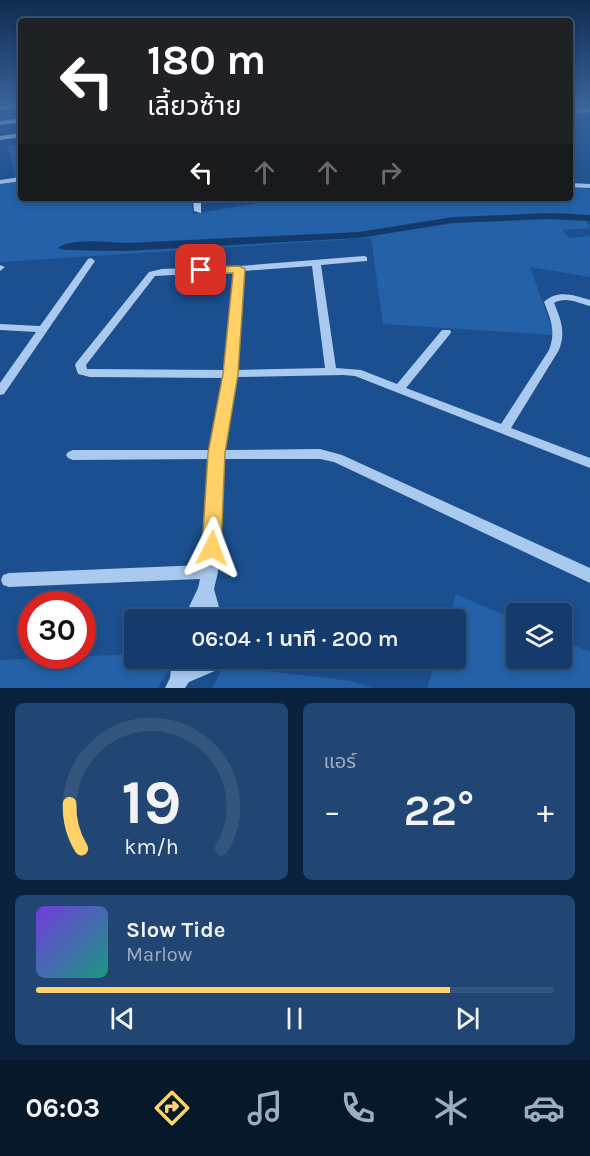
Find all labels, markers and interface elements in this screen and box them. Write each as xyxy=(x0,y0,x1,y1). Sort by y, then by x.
text: 180 m xyxy=(147,35,266,85)
icon: left xyxy=(48,42,126,120)
text: เลี้ยวซ้าย xyxy=(147,90,241,122)
icon: left xyxy=(185,156,218,189)
icon: ahead xyxy=(248,156,281,189)
icon: ahead xyxy=(311,156,344,189)
icon: right xyxy=(374,156,407,189)
pin xyxy=(175,244,226,295)
icon: arrive xyxy=(184,253,217,286)
position arrow xyxy=(180,516,244,580)
speed limit sign: 30 xyxy=(18,591,96,669)
map controls xyxy=(506,603,572,669)
button: layers xyxy=(506,603,572,669)
text: 06:04 · 1 นาที · 200 m xyxy=(191,626,399,652)
text: แอร์ xyxy=(324,750,356,773)
text: 19 xyxy=(121,766,181,839)
text: 22° xyxy=(403,784,474,836)
text: − xyxy=(324,792,341,830)
text: + xyxy=(537,792,554,830)
text: km/h xyxy=(124,834,178,859)
text: Slow Tide xyxy=(126,917,226,943)
text: Marlow xyxy=(126,943,192,966)
icon: previous xyxy=(106,1002,139,1035)
icon: pause xyxy=(278,1002,311,1035)
icon: next xyxy=(451,1002,484,1035)
icon: directions xyxy=(151,1087,193,1129)
icon: music xyxy=(244,1087,286,1129)
icon: phone xyxy=(337,1087,379,1129)
icon: climate xyxy=(430,1087,472,1129)
icon: car xyxy=(523,1087,565,1129)
text: 06:03 xyxy=(25,1092,100,1124)

